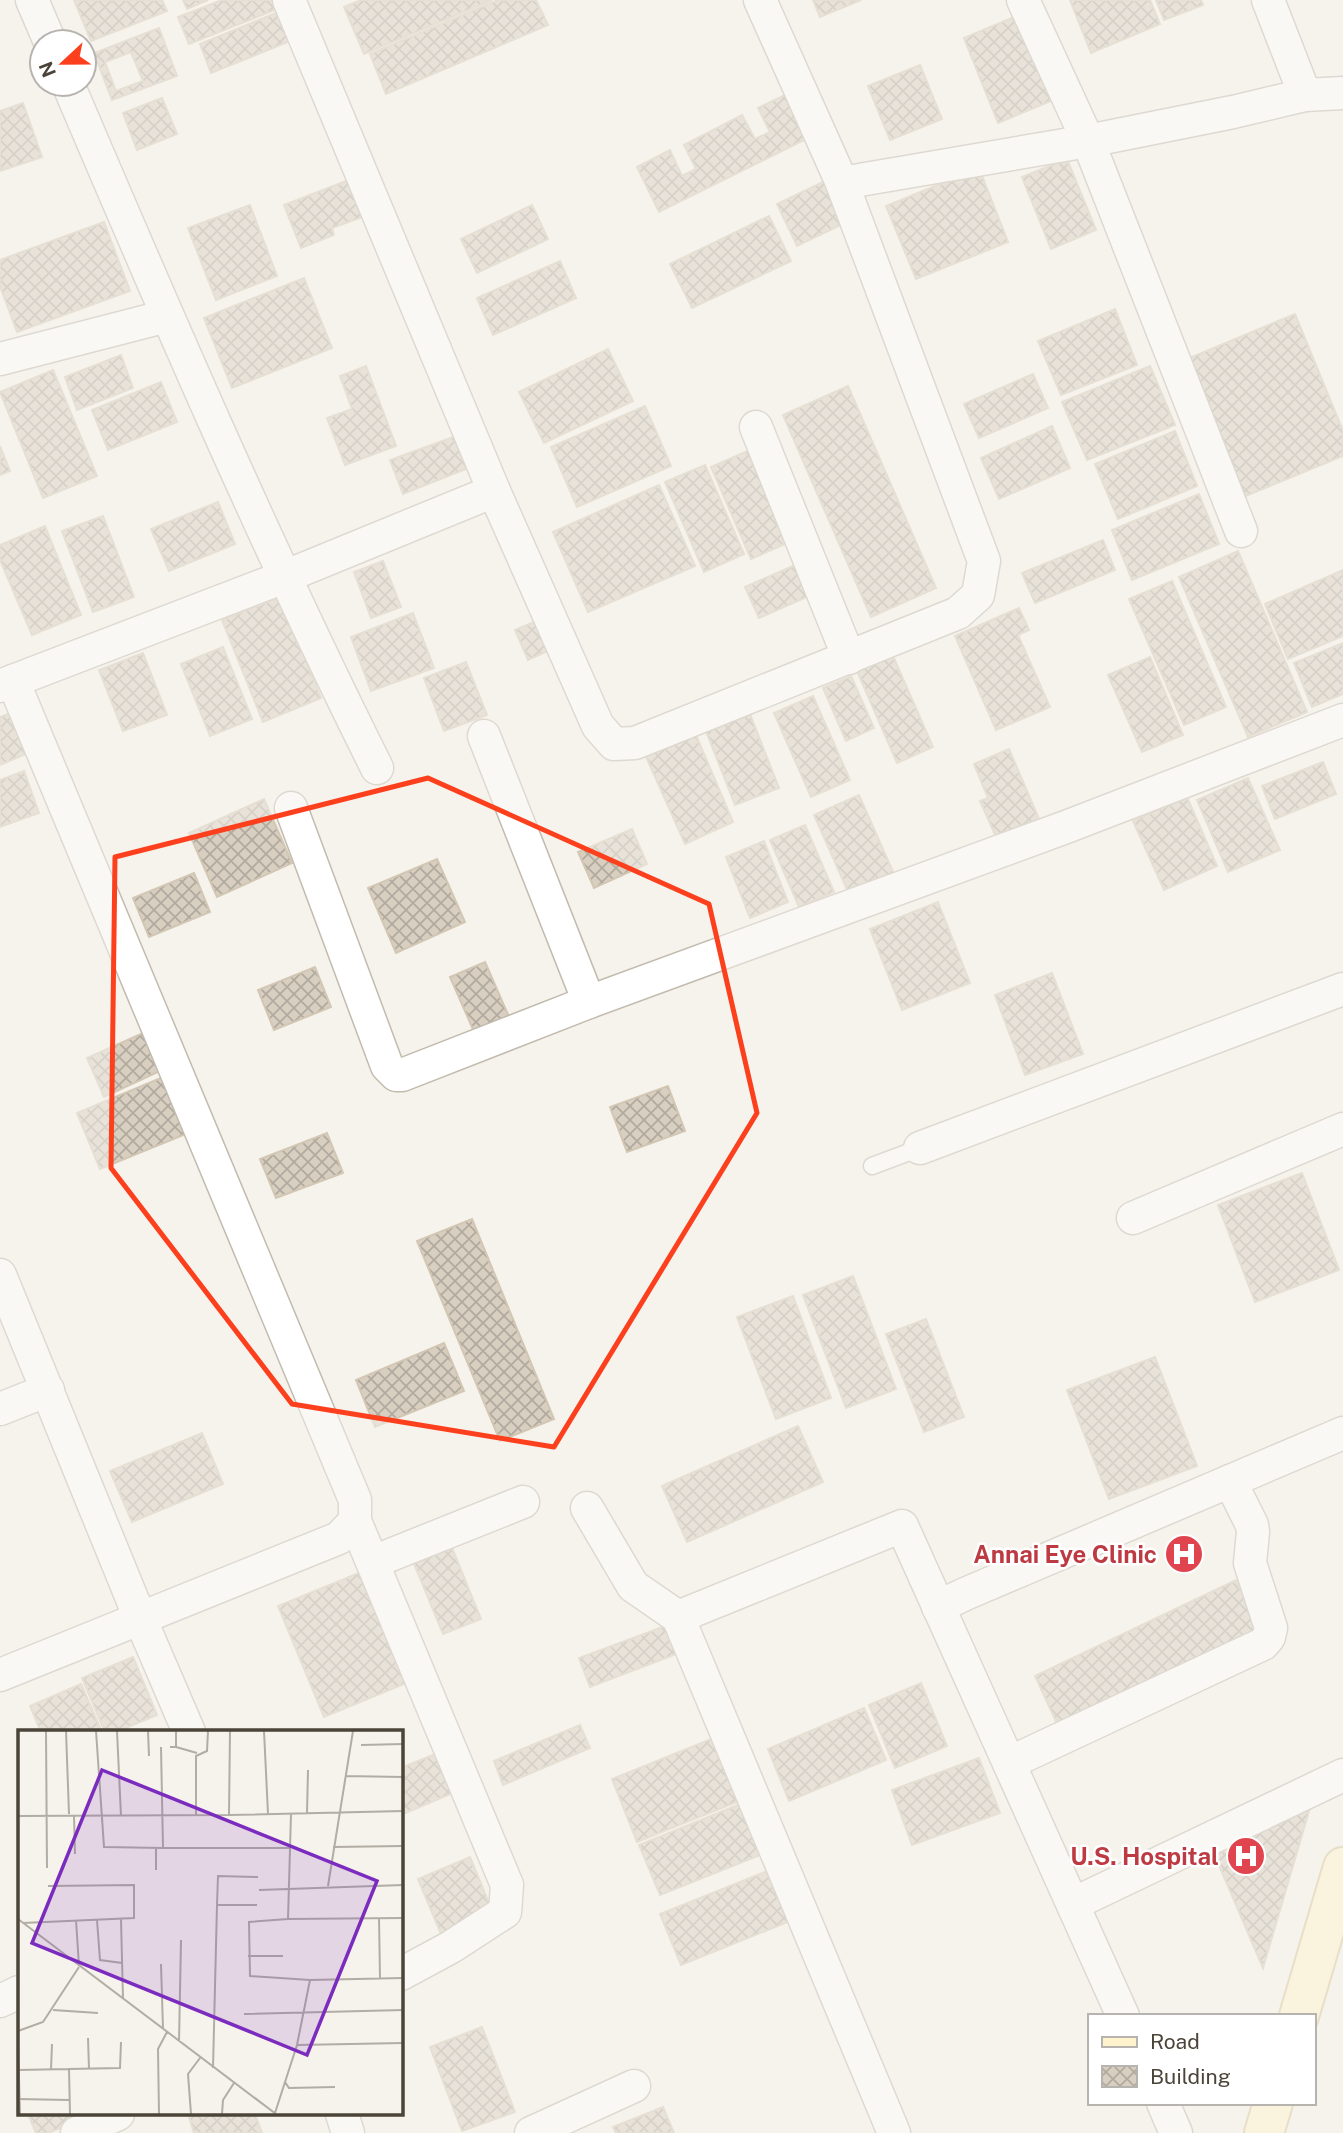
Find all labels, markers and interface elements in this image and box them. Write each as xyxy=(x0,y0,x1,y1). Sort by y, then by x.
north arrow xyxy=(28,28,98,98)
text: N xyxy=(34,58,60,80)
hospital icon: Annai Eye Clinic xyxy=(1163,1533,1205,1575)
place label: Annai Eye Clinic xyxy=(973,1540,1157,1568)
inset map xyxy=(18,1730,402,2116)
hospital icon: U.S. Hospital xyxy=(1225,1835,1267,1877)
place label: U.S. Hospital xyxy=(1070,1842,1219,1870)
legend xyxy=(1088,2014,1315,2105)
text: Road xyxy=(1150,2029,1200,2054)
text: Building xyxy=(1150,2064,1231,2089)

